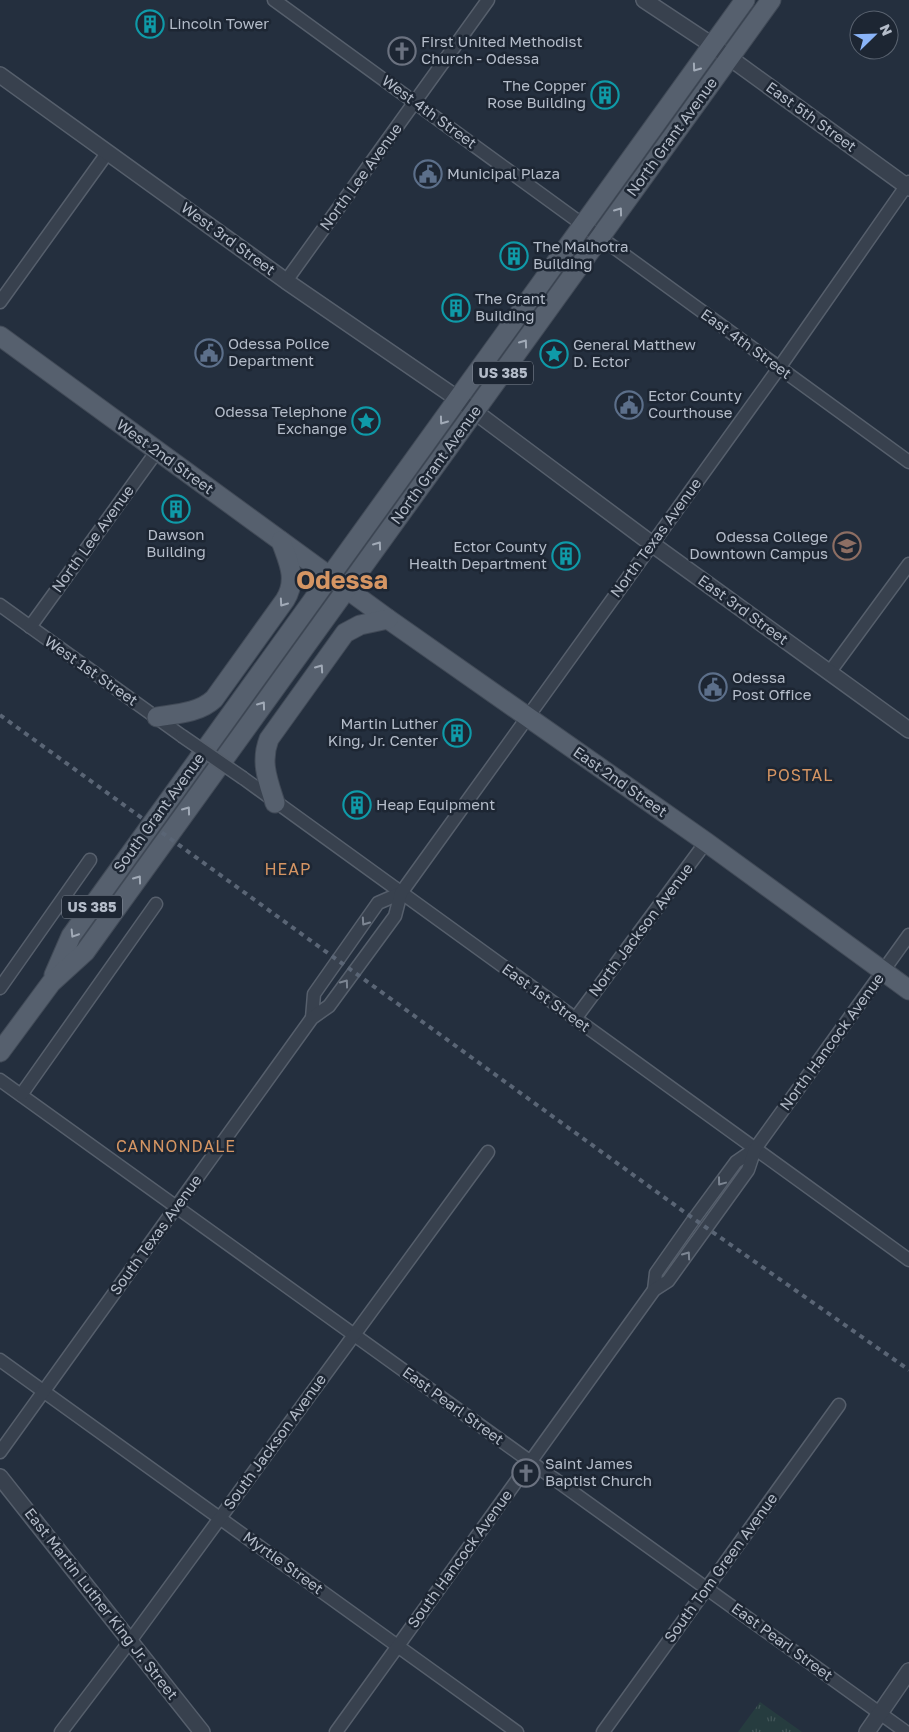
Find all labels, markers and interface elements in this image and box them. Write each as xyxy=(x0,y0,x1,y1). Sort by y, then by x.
building icon: Lincoln Tower xyxy=(135,9,165,39)
north arrow xyxy=(849,10,899,60)
place label: Lincoln Tower xyxy=(169,14,269,32)
text: N xyxy=(877,22,896,38)
place label: First United Methodist Church - Odessa xyxy=(421,32,582,67)
church icon: First United Methodist Church - Odessa xyxy=(387,36,417,66)
one-way arrow xyxy=(693,62,702,72)
street label: West 4th Street xyxy=(379,71,480,152)
street label: North Grant Avenue xyxy=(622,73,720,199)
place label: The Copper Rose Building xyxy=(487,76,586,111)
street label: East 5th Street xyxy=(763,77,860,155)
building icon: The Copper Rose Building xyxy=(590,80,620,110)
street label: North Lee Avenue xyxy=(315,119,405,233)
public building icon: Municipal Plaza xyxy=(413,159,443,189)
place label: Municipal Plaza xyxy=(447,164,560,182)
street label: West 3rd Street xyxy=(178,198,279,278)
one-way arrow xyxy=(613,207,622,217)
place label: The Malhotra Building xyxy=(533,237,629,272)
building icon: The Malhotra Building xyxy=(499,241,529,271)
place label: The Grant Building xyxy=(475,289,546,324)
building icon: The Grant Building xyxy=(441,293,471,323)
street label: East 4th Street xyxy=(698,304,795,382)
place label: Odessa Police Department xyxy=(228,334,330,369)
place label: General Matthew D. Ector xyxy=(573,335,696,370)
public building icon: Odessa Police Department xyxy=(194,338,224,368)
one-way arrow xyxy=(518,339,527,348)
place icon: General Matthew D. Ector xyxy=(539,339,569,369)
road number: US 385 xyxy=(473,362,533,384)
place label: Ector County Courthouse xyxy=(648,386,742,421)
public building icon: Ector County Courthouse xyxy=(614,390,644,420)
street label: North Grant Avenue xyxy=(386,401,484,527)
place label: Odessa Telephone Exchange xyxy=(214,402,347,437)
place icon: Odessa Telephone Exchange xyxy=(351,406,381,436)
street label: West 2nd Street xyxy=(114,415,218,497)
one-way arrow xyxy=(440,415,449,425)
street label: North Texas Avenue xyxy=(606,474,705,601)
street label: North Lee Avenue xyxy=(47,481,137,595)
building icon: Dawson Building xyxy=(161,494,191,524)
place label: Dawson Building xyxy=(146,525,206,560)
place label: Odessa College Downtown Campus xyxy=(689,527,828,562)
school or university icon: Odessa College Downtown Campus xyxy=(832,531,862,561)
place label: Ector County Health Department xyxy=(409,537,548,572)
one-way arrow xyxy=(372,541,381,551)
building icon: Ector County Health Department xyxy=(551,541,581,571)
district label: Odessa xyxy=(296,564,388,595)
street label: East 3rd Street xyxy=(695,570,792,648)
one-way arrow xyxy=(280,597,289,606)
street label: West 1st Street xyxy=(42,631,142,709)
one-way arrow xyxy=(314,664,323,674)
place label: Odessa Post Office xyxy=(732,668,812,703)
public building icon: Odessa Post Office xyxy=(698,672,728,702)
one-way arrow xyxy=(256,701,265,711)
place label: Martin Luther King, Jr. Center xyxy=(328,714,438,749)
building icon: Martin Luther King, Jr. Center xyxy=(442,718,472,748)
street label: East 2nd Street xyxy=(570,742,671,820)
street label: South Grant Avenue xyxy=(109,749,208,876)
district label: POSTAL xyxy=(767,765,833,785)
building icon: Heap Equipment xyxy=(342,790,372,820)
place label: Heap Equipment xyxy=(376,795,495,813)
one-way arrow xyxy=(181,806,190,816)
district label: HEAP xyxy=(264,859,312,879)
street label: North Jackson Avenue xyxy=(584,859,696,999)
one-way arrow xyxy=(132,876,140,885)
road number: US 385 xyxy=(62,896,122,919)
one-way arrow xyxy=(361,917,371,926)
one-way arrow xyxy=(70,928,80,937)
street label: East 1st Street xyxy=(499,959,594,1035)
street label: North Hancock Avenue xyxy=(775,969,887,1114)
one-way arrow xyxy=(339,979,348,989)
district label: CANNONDALE xyxy=(116,1136,236,1156)
street label: South Texas Avenue xyxy=(106,1171,205,1298)
one-way arrow xyxy=(718,1176,727,1186)
one-way arrow xyxy=(681,1251,690,1261)
street label: East Pearl Street xyxy=(399,1362,508,1448)
street label: South Jackson Avenue xyxy=(219,1370,330,1513)
place label: Saint James Baptist Church xyxy=(545,1454,652,1489)
church icon: Saint James Baptist Church xyxy=(511,1458,541,1488)
street label: South Hancock Avenue xyxy=(403,1486,516,1631)
street label: South Tom Green Avenue xyxy=(660,1489,781,1646)
street label: East Martin Luther King Jr. Street xyxy=(21,1504,182,1703)
street label: Myrtle Street xyxy=(240,1527,327,1597)
street label: East Pearl Street xyxy=(728,1598,837,1684)

